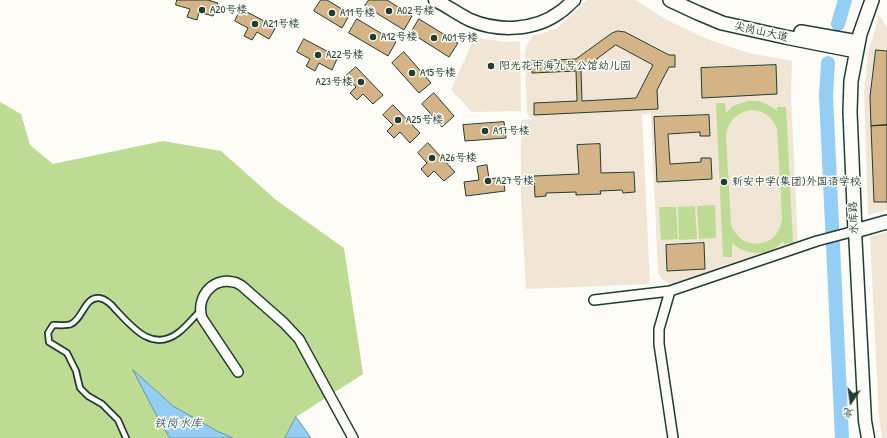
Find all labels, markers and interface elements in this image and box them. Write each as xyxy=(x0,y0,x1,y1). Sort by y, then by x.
place label: A20号楼 xyxy=(210,3,247,17)
place label: A02号楼 xyxy=(397,4,434,18)
marker: A20号楼 xyxy=(197,5,207,15)
place label: A11号楼 xyxy=(340,6,375,20)
marker: A02号楼 xyxy=(384,6,394,16)
marker: A11号楼 xyxy=(327,8,337,18)
place label: A21号楼 xyxy=(263,17,300,31)
marker: A21号楼 xyxy=(250,19,260,29)
street label: 尖岗山大道 xyxy=(733,19,789,45)
place label: A12号楼 xyxy=(381,30,418,44)
place label: A01号楼 xyxy=(442,31,478,45)
marker: A12号楼 xyxy=(368,32,378,42)
marker: A01号楼 xyxy=(429,33,439,43)
place label: A22号楼 xyxy=(326,48,364,62)
marker: A22号楼 xyxy=(313,50,323,60)
place label: 阳光花中海九号公馆幼儿园 xyxy=(499,59,631,73)
marker: 阳光花中海九号公馆幼儿园 xyxy=(486,61,496,71)
place label: A15号楼 xyxy=(420,66,456,80)
marker: A15号楼 xyxy=(407,68,417,78)
place label: A23号楼 xyxy=(316,75,353,89)
marker: A23号楼 xyxy=(356,77,366,87)
place label: A25号楼 xyxy=(406,113,443,127)
marker: A25号楼 xyxy=(393,115,403,125)
place label: A17号楼 xyxy=(493,124,530,138)
marker: A17号楼 xyxy=(480,126,490,136)
place label: A26号楼 xyxy=(440,151,477,165)
marker: A26号楼 xyxy=(427,153,437,163)
place label: A27号楼 xyxy=(496,174,534,188)
place label: 新安中学(集团)外国语学校 xyxy=(732,175,861,189)
marker: A27号楼 xyxy=(483,176,493,186)
marker: 新安中学(集团)外国语学校 xyxy=(719,177,729,187)
street label: 水库路 xyxy=(847,201,861,235)
north arrow xyxy=(831,382,871,422)
text: 北 xyxy=(841,406,855,422)
water label: 铁岗水库 xyxy=(154,417,202,431)

